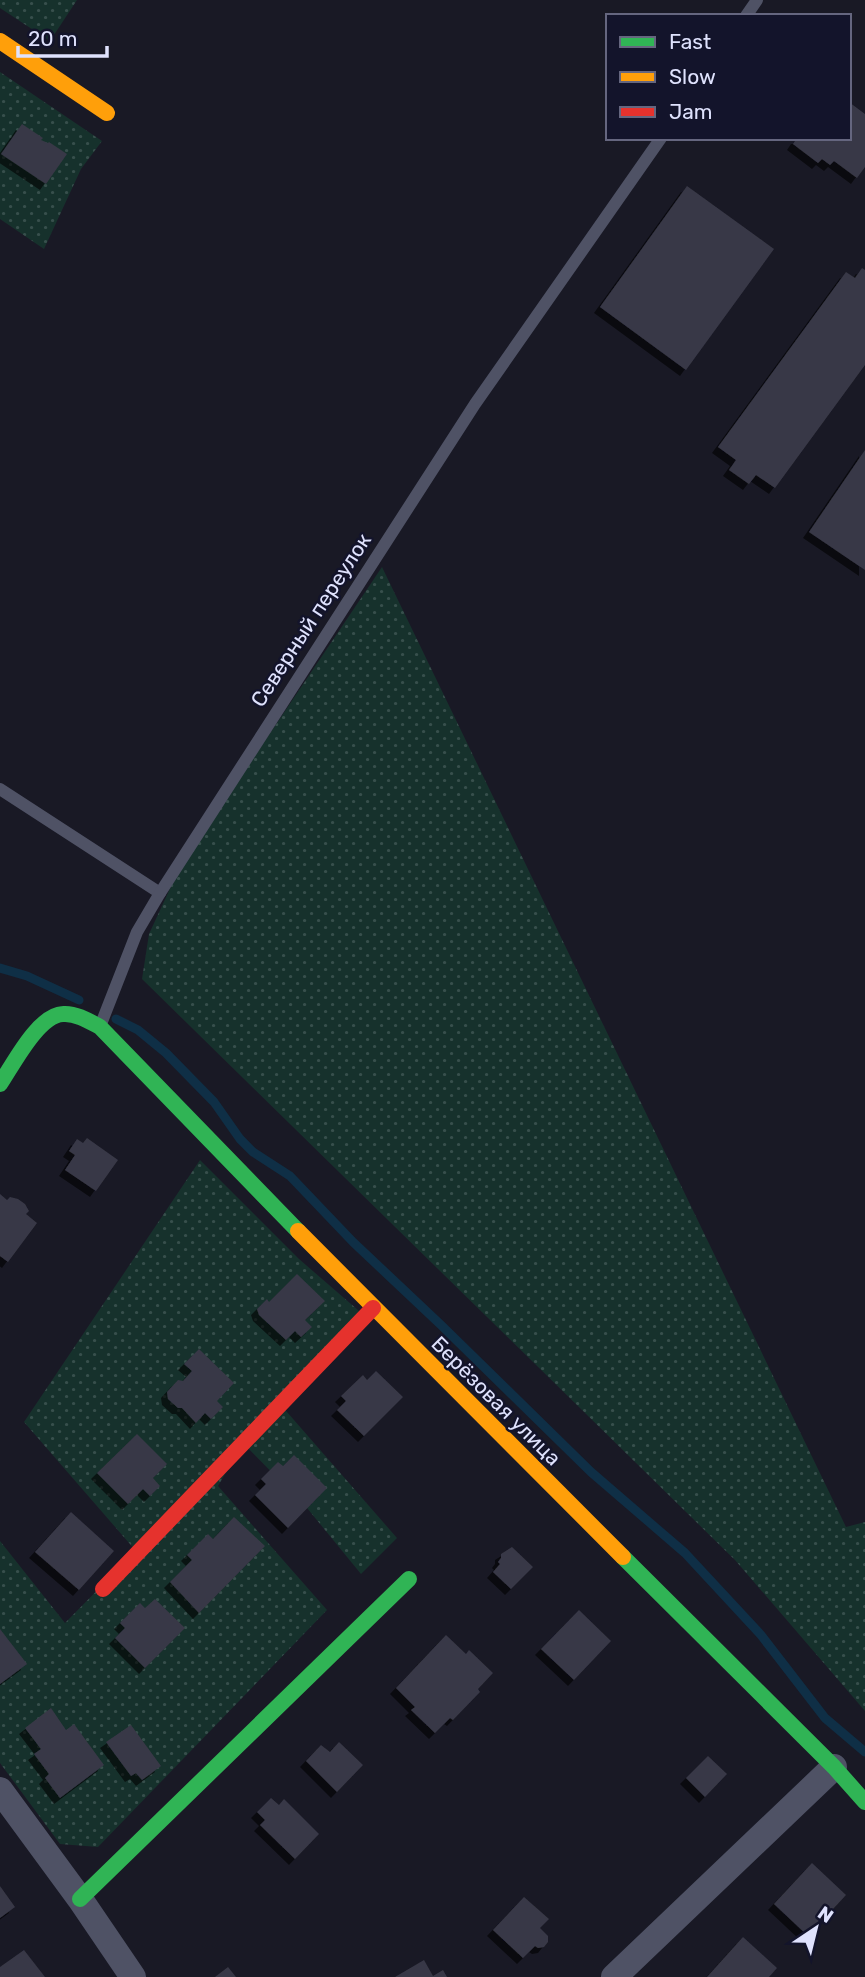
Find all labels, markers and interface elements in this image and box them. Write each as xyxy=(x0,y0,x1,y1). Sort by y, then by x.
scale bar xyxy=(18,14,107,58)
legend xyxy=(606,14,851,140)
text: 20 m xyxy=(28,26,77,51)
text: Fast xyxy=(669,29,711,54)
text: Slow xyxy=(669,64,716,89)
text: Jam xyxy=(669,99,713,124)
street label: Северный переулок xyxy=(245,528,376,711)
street label: Берёзовая улица xyxy=(426,1331,566,1471)
north arrow xyxy=(781,1893,851,1963)
text: N xyxy=(813,1901,838,1928)

